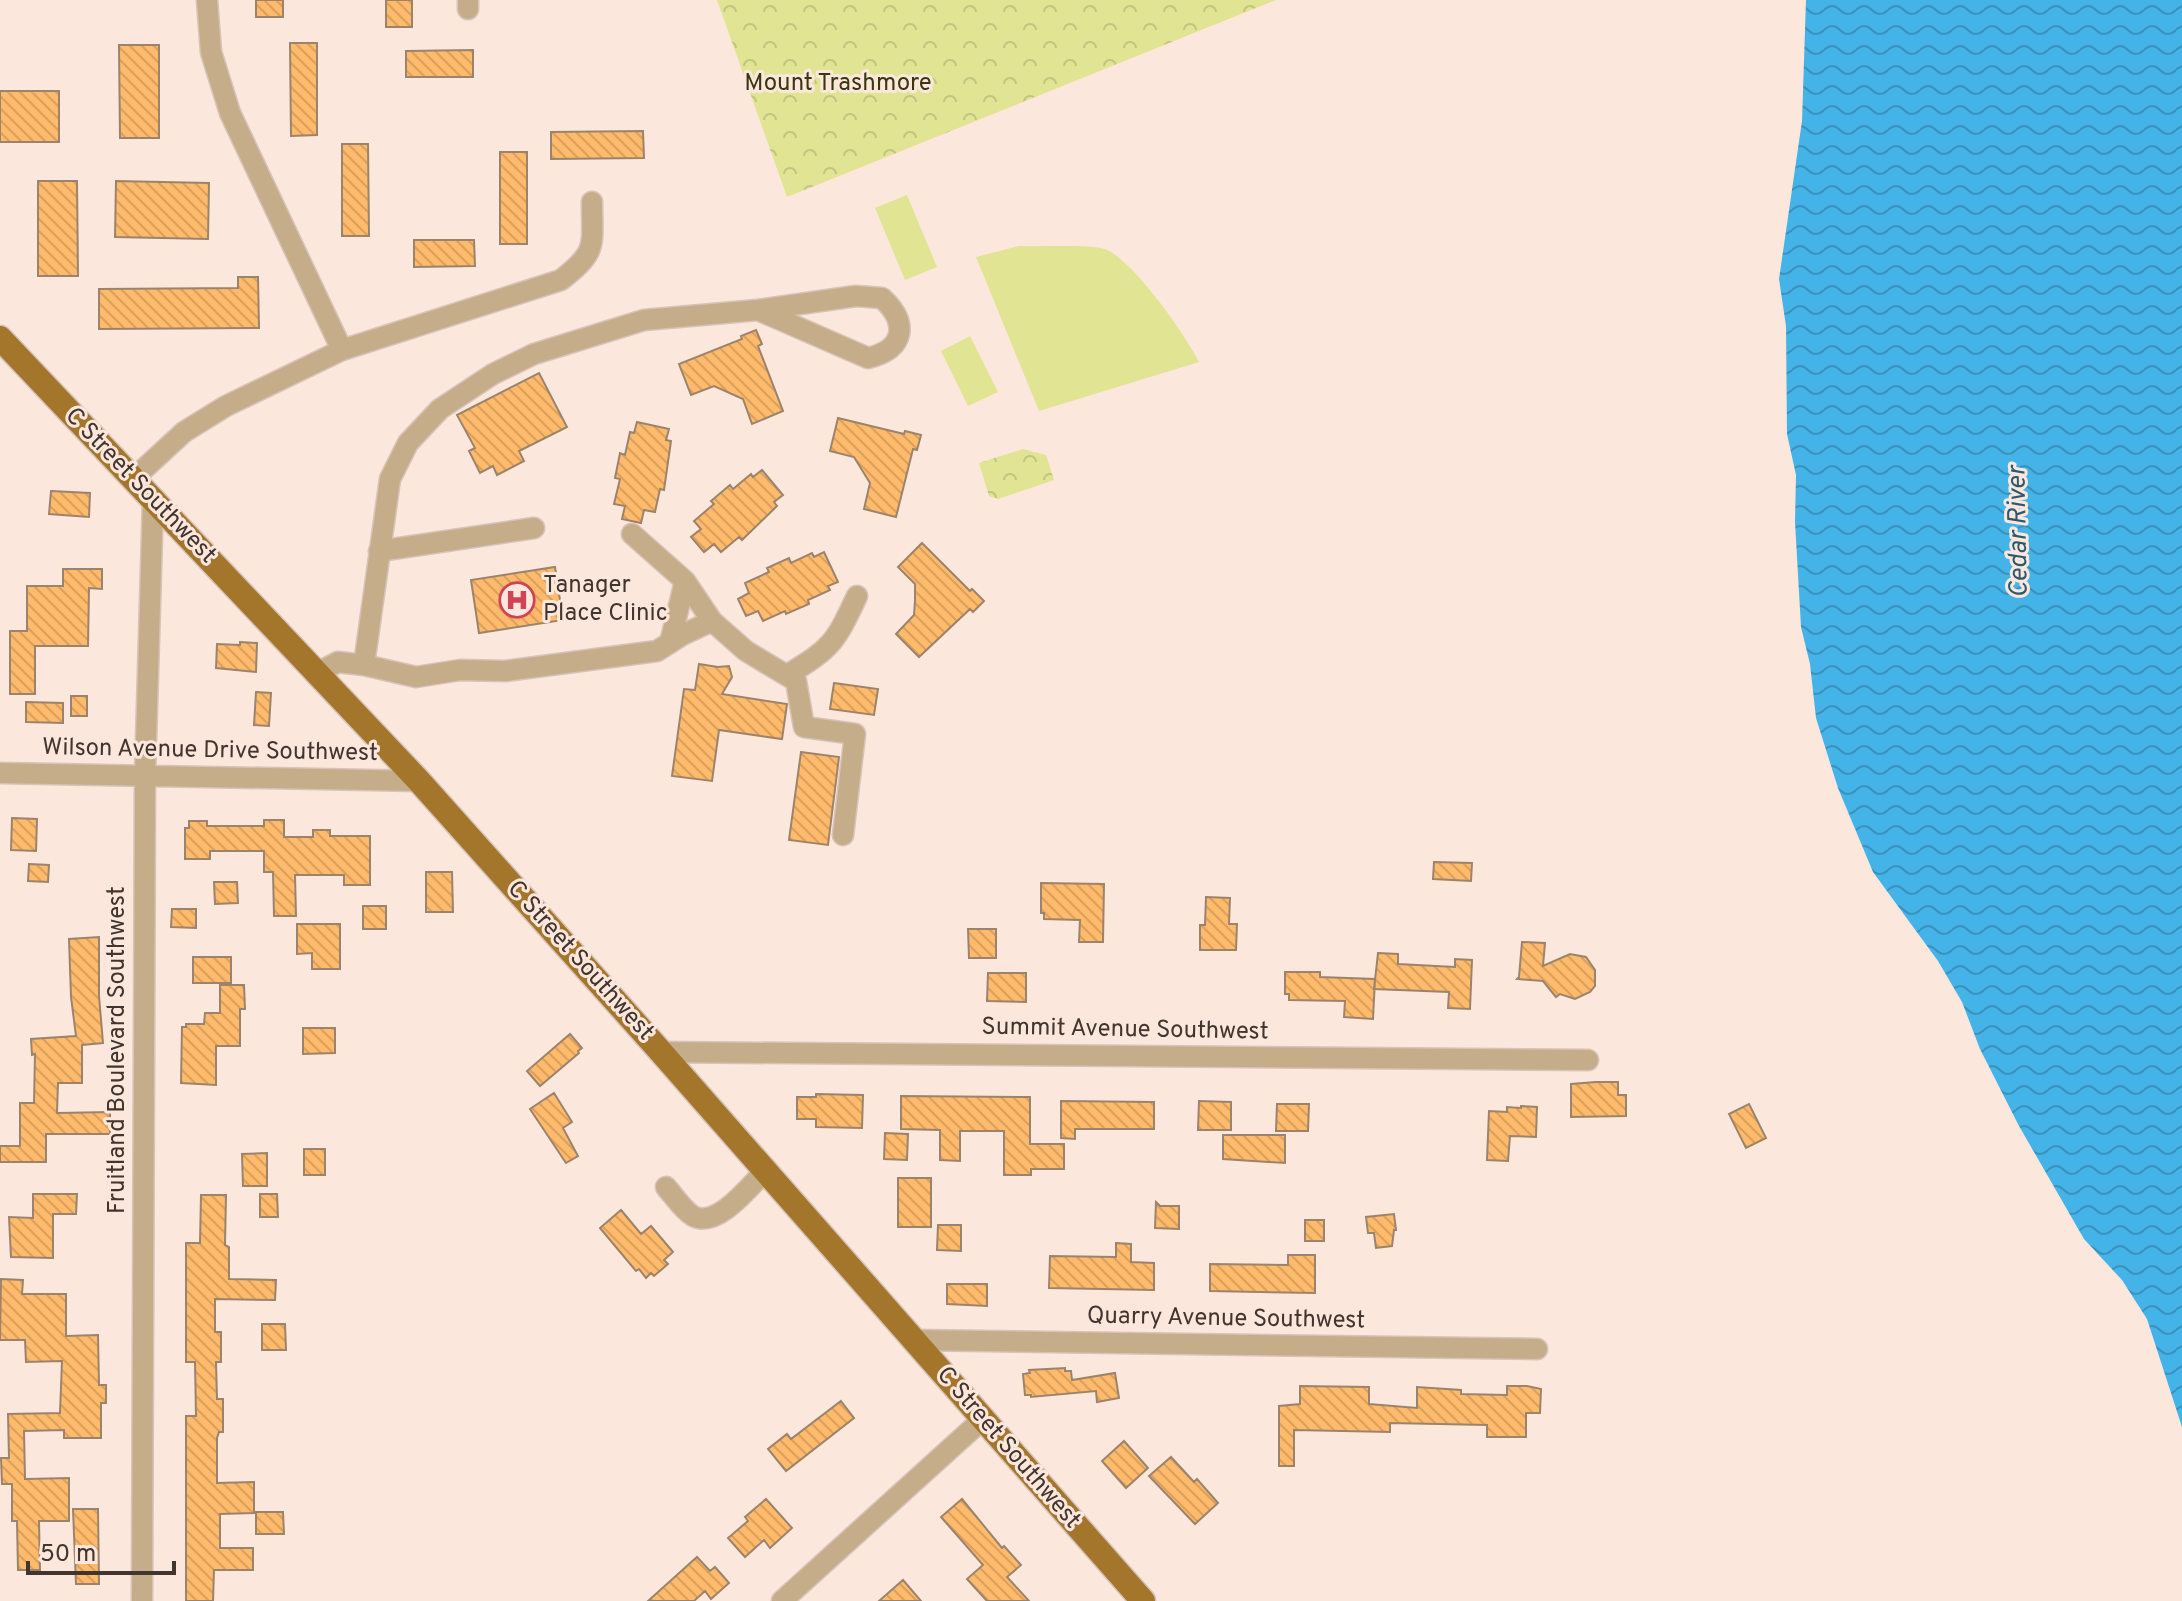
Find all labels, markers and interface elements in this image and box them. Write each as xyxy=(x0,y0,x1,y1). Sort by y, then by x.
park label: Mount Trashmore xyxy=(744,69,932,99)
street label: C Street Southwest xyxy=(58,402,222,570)
water label: Cedar River xyxy=(2001,464,2037,598)
place label: Tanager Place Clinic xyxy=(543,571,668,629)
hospital icon: Tanager Place Clinic xyxy=(498,581,536,619)
street label: Wilson Avenue Drive Southwest xyxy=(42,733,378,769)
street label: C Street Southwest xyxy=(500,875,660,1047)
street label: Fruitland Boulevard Southwest xyxy=(103,886,133,1214)
street label: Summit Avenue Southwest xyxy=(981,1012,1269,1048)
street label: Quarry Avenue Southwest xyxy=(1086,1302,1366,1336)
street label: C Street Southwest xyxy=(929,1361,1087,1535)
scale bar xyxy=(28,1525,174,1575)
text: 50 m xyxy=(40,1540,96,1570)

